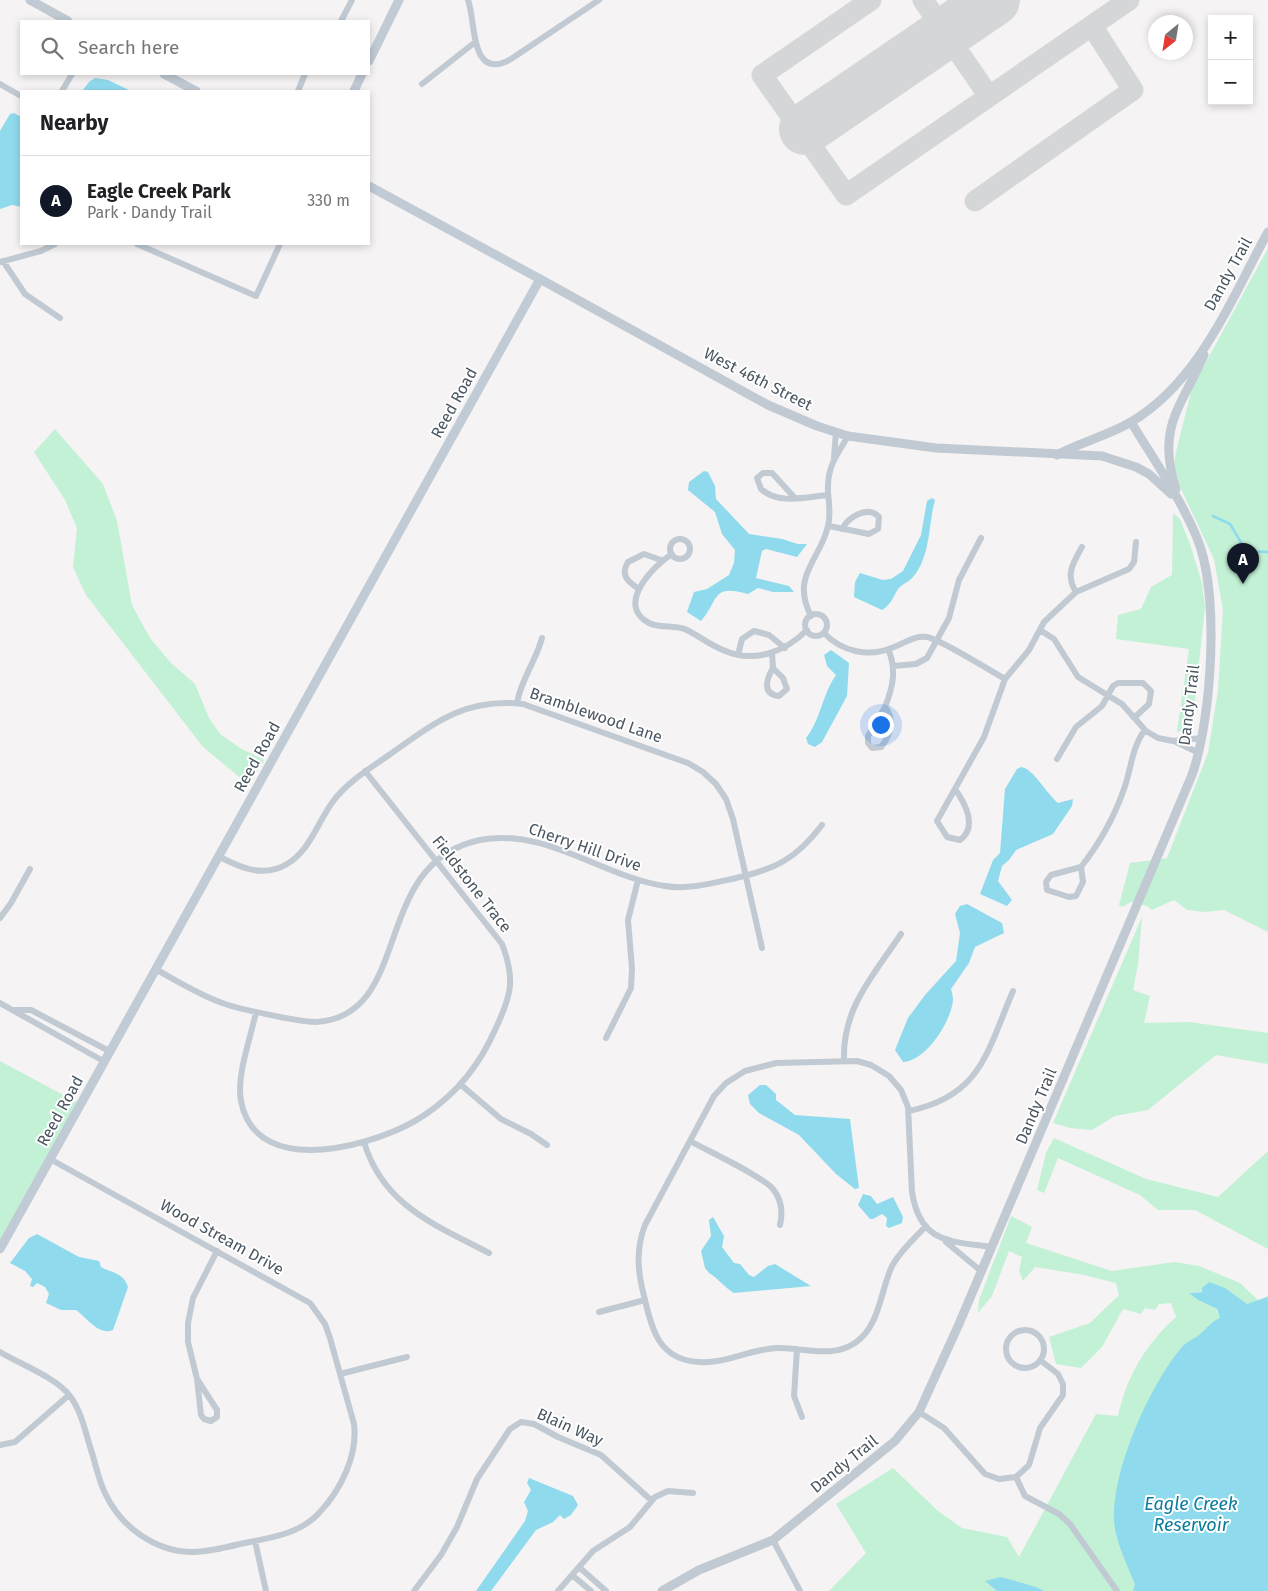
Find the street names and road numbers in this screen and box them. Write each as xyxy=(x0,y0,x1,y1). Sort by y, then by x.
street label: Dandy Trail xyxy=(1200,234,1256,314)
street label: West 46th Street xyxy=(701,343,816,415)
street label: Reed Road xyxy=(427,364,481,442)
street label: Dandy Trail xyxy=(1175,663,1203,746)
street label: Bramblewood Lane xyxy=(527,683,665,747)
street label: Reed Road xyxy=(230,718,284,796)
street label: Cherry Hill Drive xyxy=(526,819,644,875)
street label: Fieldstone Trace xyxy=(428,832,516,936)
street label: Dandy Trail xyxy=(1011,1065,1061,1147)
street label: Reed Road xyxy=(33,1072,87,1150)
street label: Wood Stream Drive xyxy=(157,1195,287,1279)
street label: Blain Way xyxy=(534,1404,606,1450)
street label: Dandy Trail xyxy=(806,1431,882,1497)

